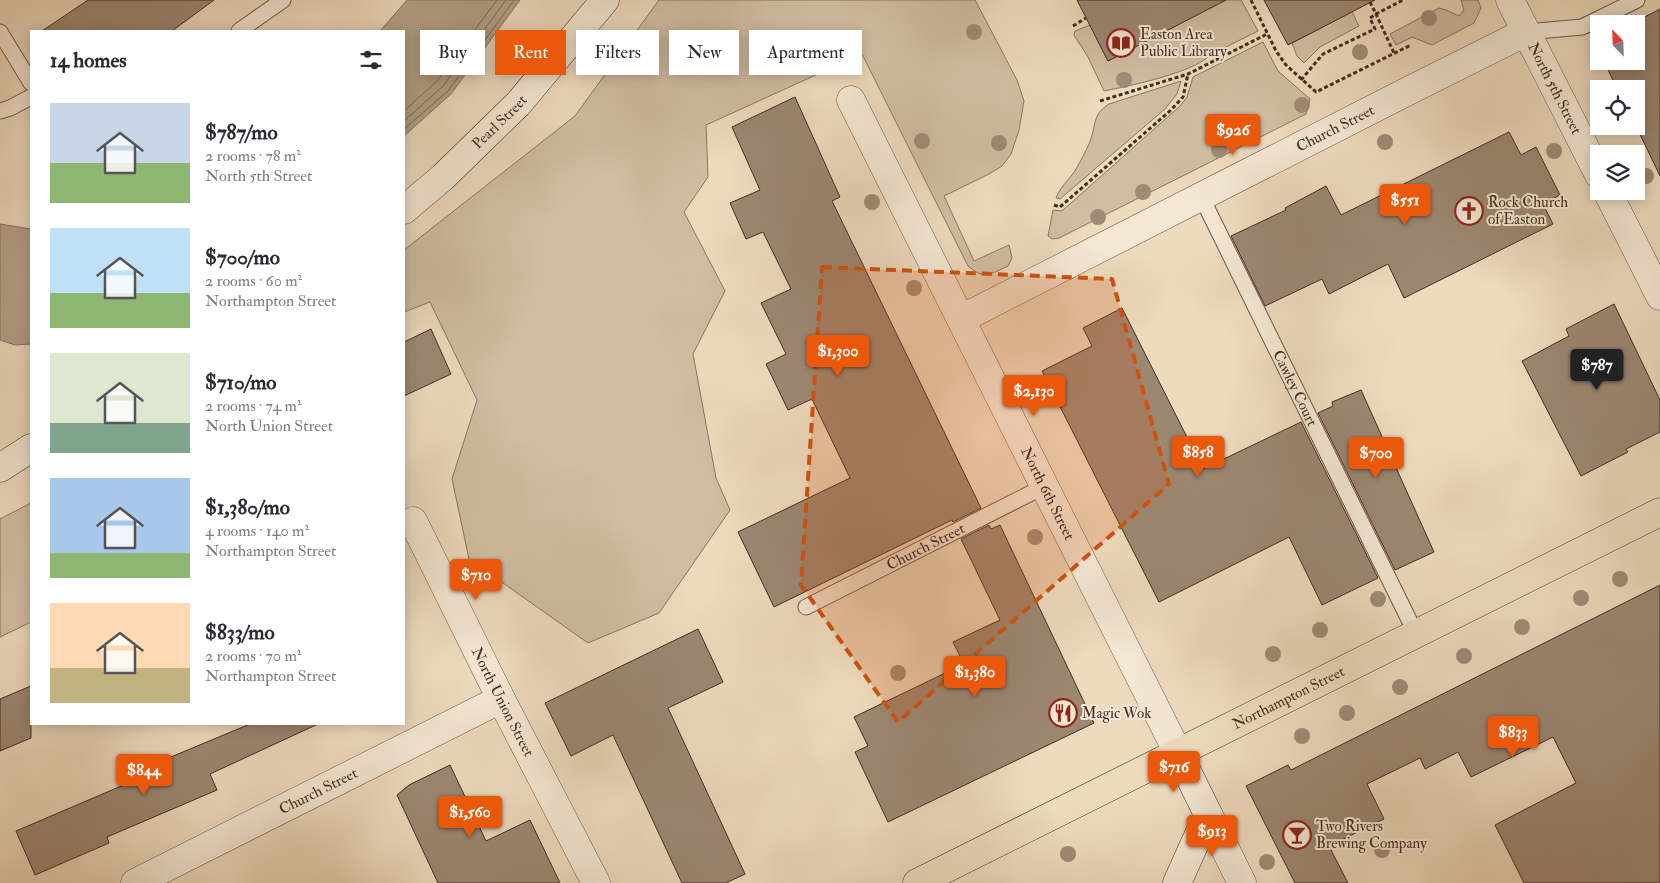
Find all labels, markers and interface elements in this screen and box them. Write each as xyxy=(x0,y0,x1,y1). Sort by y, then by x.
north arrow xyxy=(1590,15,1645,70)
map controls xyxy=(1590,15,1645,200)
place label: Easton Area Public Library xyxy=(1140,25,1227,61)
library icon: Easton Area Public Library xyxy=(1106,28,1136,58)
chip: Buy xyxy=(420,30,485,75)
chip: Rent xyxy=(495,30,566,75)
chip: Filters xyxy=(576,30,659,75)
chip: New xyxy=(669,30,739,75)
chip: Apartment xyxy=(749,30,862,75)
street label: North 5th Street xyxy=(1523,39,1586,138)
icon: filters xyxy=(357,46,385,74)
text: 14 homes xyxy=(50,47,127,74)
button: locate xyxy=(1590,80,1645,135)
street label: Pearl Street xyxy=(468,91,532,153)
street label: Church Street xyxy=(1293,101,1378,156)
pin: $926 xyxy=(1203,114,1263,156)
text: $787/mo xyxy=(205,119,278,146)
text: $926 xyxy=(1216,120,1250,140)
icon: home xyxy=(90,123,150,183)
button: layers xyxy=(1590,145,1645,200)
text: 2 rooms · 78 m² xyxy=(205,146,301,166)
text: North 5th Street xyxy=(205,166,312,186)
pin: $551 xyxy=(1375,184,1435,226)
text: $551 xyxy=(1391,190,1419,210)
place label: Rock Church of Easton xyxy=(1488,193,1568,229)
church icon: Rock Church of Easton xyxy=(1454,196,1484,226)
text: $700/mo xyxy=(205,244,280,271)
icon: home xyxy=(90,248,150,308)
text: 2 rooms · 60 m² xyxy=(205,271,302,291)
text: Northampton Street xyxy=(205,291,336,311)
pin: $1,300 xyxy=(797,334,879,377)
text: $1,300 xyxy=(817,341,859,361)
street label: Cawley Court xyxy=(1268,347,1322,430)
pin: $787 xyxy=(1567,348,1627,391)
text: $787 xyxy=(1581,355,1613,375)
text: $710/mo xyxy=(205,369,276,396)
icon: home xyxy=(90,373,150,433)
pin: $2,130 xyxy=(993,374,1075,417)
text: $2,130 xyxy=(1013,381,1055,401)
text: 2 rooms · 74 m² xyxy=(205,396,301,416)
text: North Union Street xyxy=(205,416,333,436)
pin: $858 xyxy=(1168,436,1228,478)
pin: $700 xyxy=(1346,436,1406,479)
text: $858 xyxy=(1182,442,1214,462)
text: $700 xyxy=(1360,443,1392,463)
street label: North 6th Street xyxy=(1016,444,1079,543)
text: $1,380/mo xyxy=(205,494,290,521)
icon: home xyxy=(90,498,150,558)
street label: Church Street xyxy=(883,519,968,575)
text: 4 rooms · 140 m² xyxy=(205,521,309,541)
text: Northampton Street xyxy=(205,541,336,561)
pin: $710 xyxy=(446,558,506,601)
text: $710 xyxy=(461,565,491,585)
text: $833/mo xyxy=(205,619,275,646)
icon: home xyxy=(90,623,150,683)
street label: North Union Street xyxy=(467,644,538,760)
text: 2 rooms · 70 m² xyxy=(205,646,301,666)
pin: $1,380 xyxy=(934,656,1016,698)
text: $1,380 xyxy=(955,662,995,682)
street label: Northampton Street xyxy=(1229,662,1348,734)
text: Northampton Street xyxy=(205,666,336,686)
restaurant icon: Magic Wok xyxy=(1048,698,1078,728)
place label: Magic Wok xyxy=(1082,704,1151,723)
pin: $833 xyxy=(1483,716,1543,758)
text: $833 xyxy=(1499,722,1527,742)
pin: $716 xyxy=(1144,750,1204,793)
pin: $844 xyxy=(114,754,174,796)
text: $716 xyxy=(1159,757,1189,777)
text: $844 xyxy=(127,760,161,780)
street label: Church Street xyxy=(276,764,361,819)
pin: $1,560 xyxy=(429,796,511,838)
text: $1,560 xyxy=(449,802,491,822)
pin: $913 xyxy=(1182,814,1242,857)
place label: Two Rivers Brewing Company xyxy=(1316,817,1427,854)
bar icon: Two Rivers Brewing Company xyxy=(1282,820,1312,850)
text: $913 xyxy=(1197,821,1227,841)

